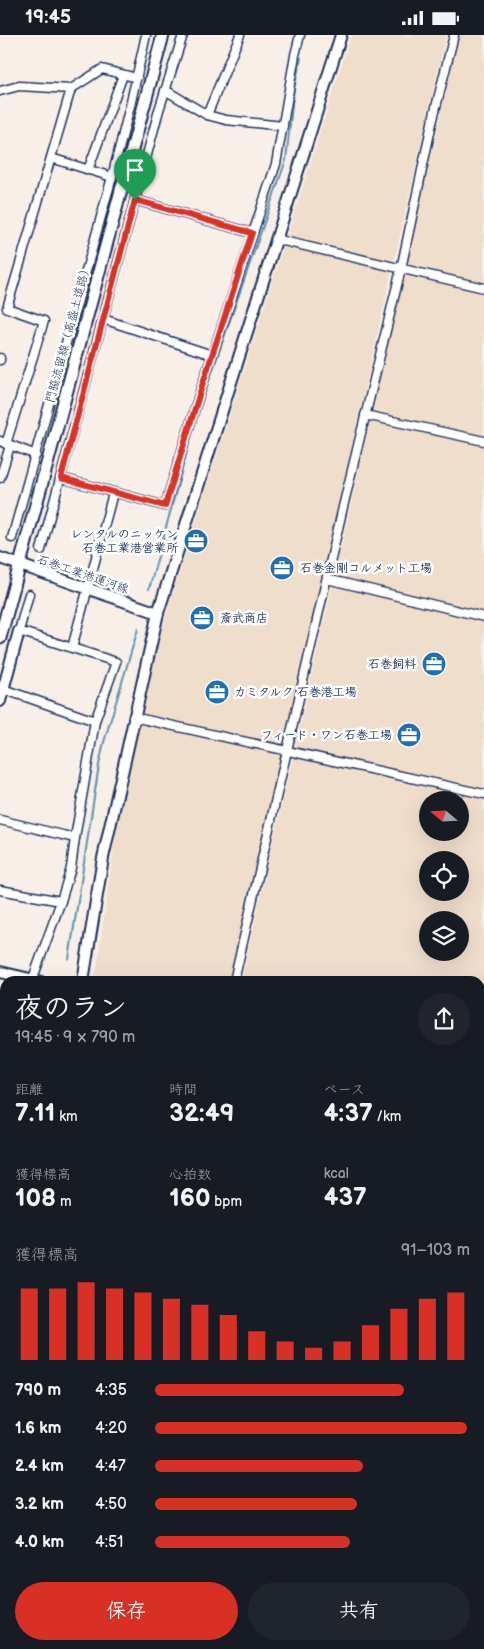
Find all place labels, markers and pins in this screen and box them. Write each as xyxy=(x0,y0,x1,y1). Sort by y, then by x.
pin xyxy=(114,149,156,200)
place label: レンタルのニッケン 石巻工業港営業所 xyxy=(70,527,179,556)
office icon: レンタルのニッケン 石巻工業港営業所 xyxy=(183,528,209,554)
office icon: 石巻金剛コルメット工場 xyxy=(269,555,295,581)
place label: 石巻金剛コルメット工場 xyxy=(300,561,432,576)
office icon: 斎武商店 xyxy=(189,605,215,631)
place label: 斎武商店 xyxy=(220,611,268,626)
office icon: 石巻飼料 xyxy=(421,651,447,677)
place label: 石巻飼料 xyxy=(368,657,417,672)
office icon: カミタルク 石巻港工場 xyxy=(204,679,230,705)
place label: カミタルク 石巻港工場 xyxy=(234,685,357,700)
office icon: フィード・ワン石巻工場 xyxy=(396,722,422,748)
place label: フィード・ワン石巻工場 xyxy=(261,728,392,743)

